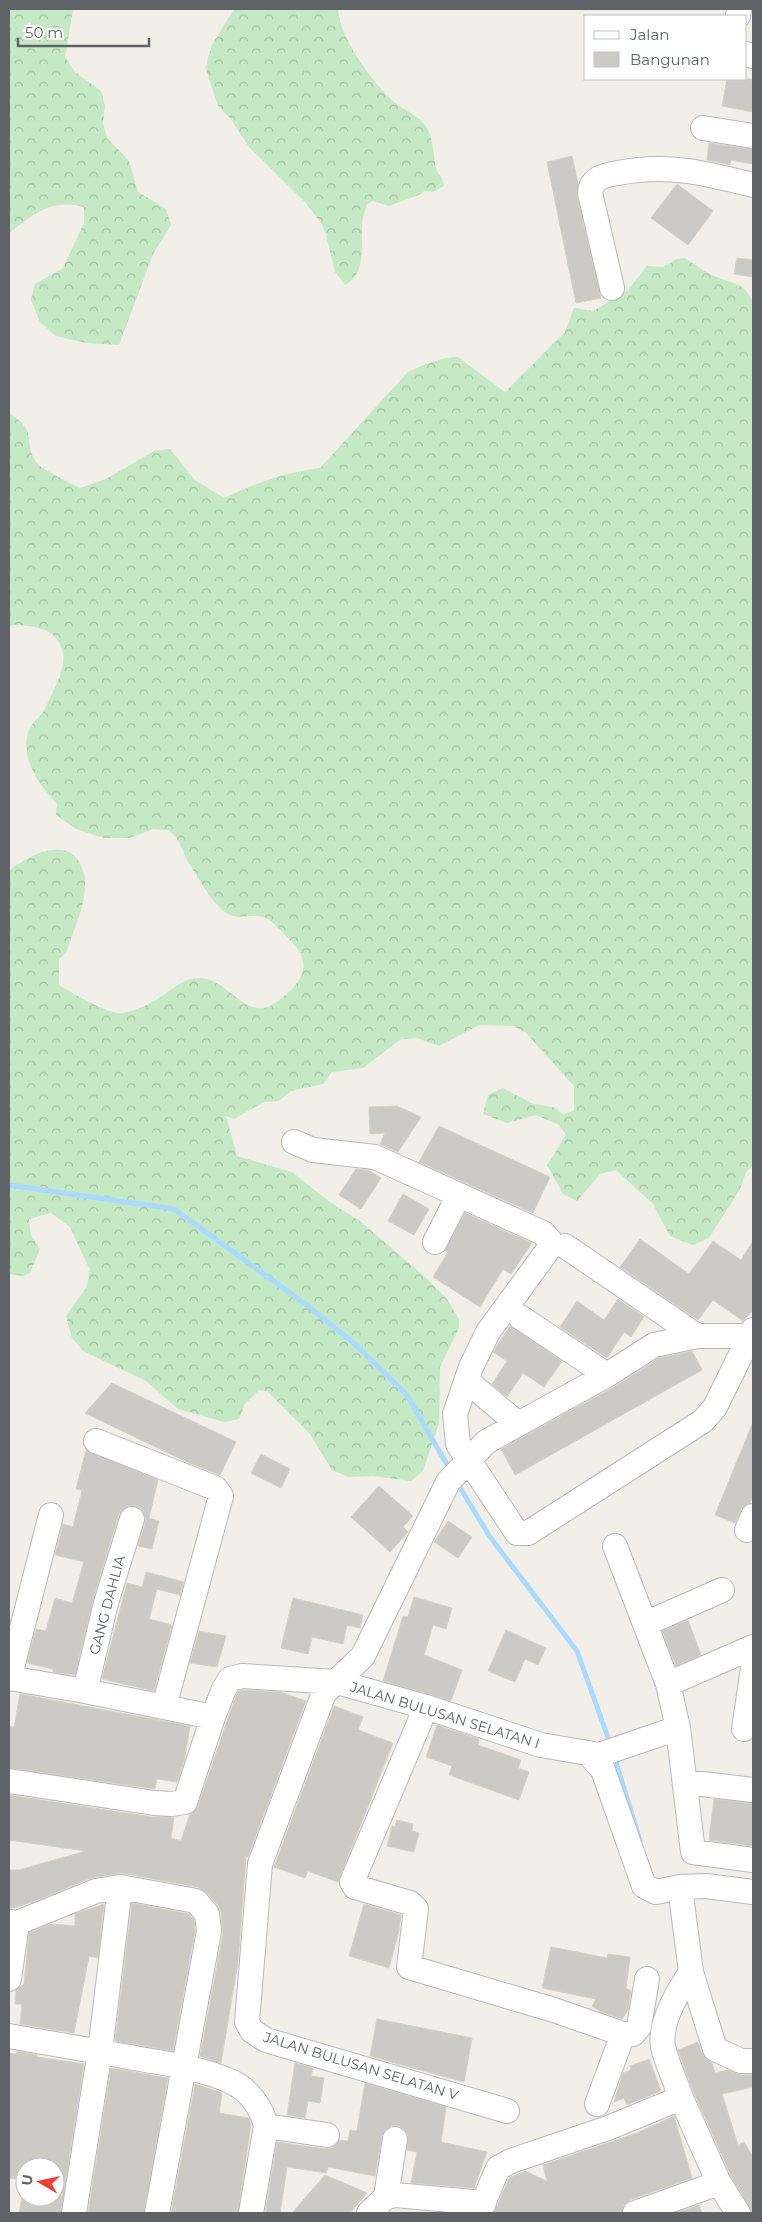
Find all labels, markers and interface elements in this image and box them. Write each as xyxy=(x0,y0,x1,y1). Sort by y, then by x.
scale bar xyxy=(18,15,149,47)
legend xyxy=(584,15,747,80)
text: 50 m xyxy=(25,23,63,42)
text: Jalan xyxy=(629,25,669,44)
text: Bangunan xyxy=(630,50,710,69)
street label: GANG DAHLIA xyxy=(85,1552,129,1657)
street label: JALAN BULUSAN SELATAN I xyxy=(347,1677,542,1752)
street label: JALAN BULUSAN SELATAN V xyxy=(260,2027,461,2104)
north arrow xyxy=(15,2157,65,2207)
text: U xyxy=(17,2173,37,2187)

